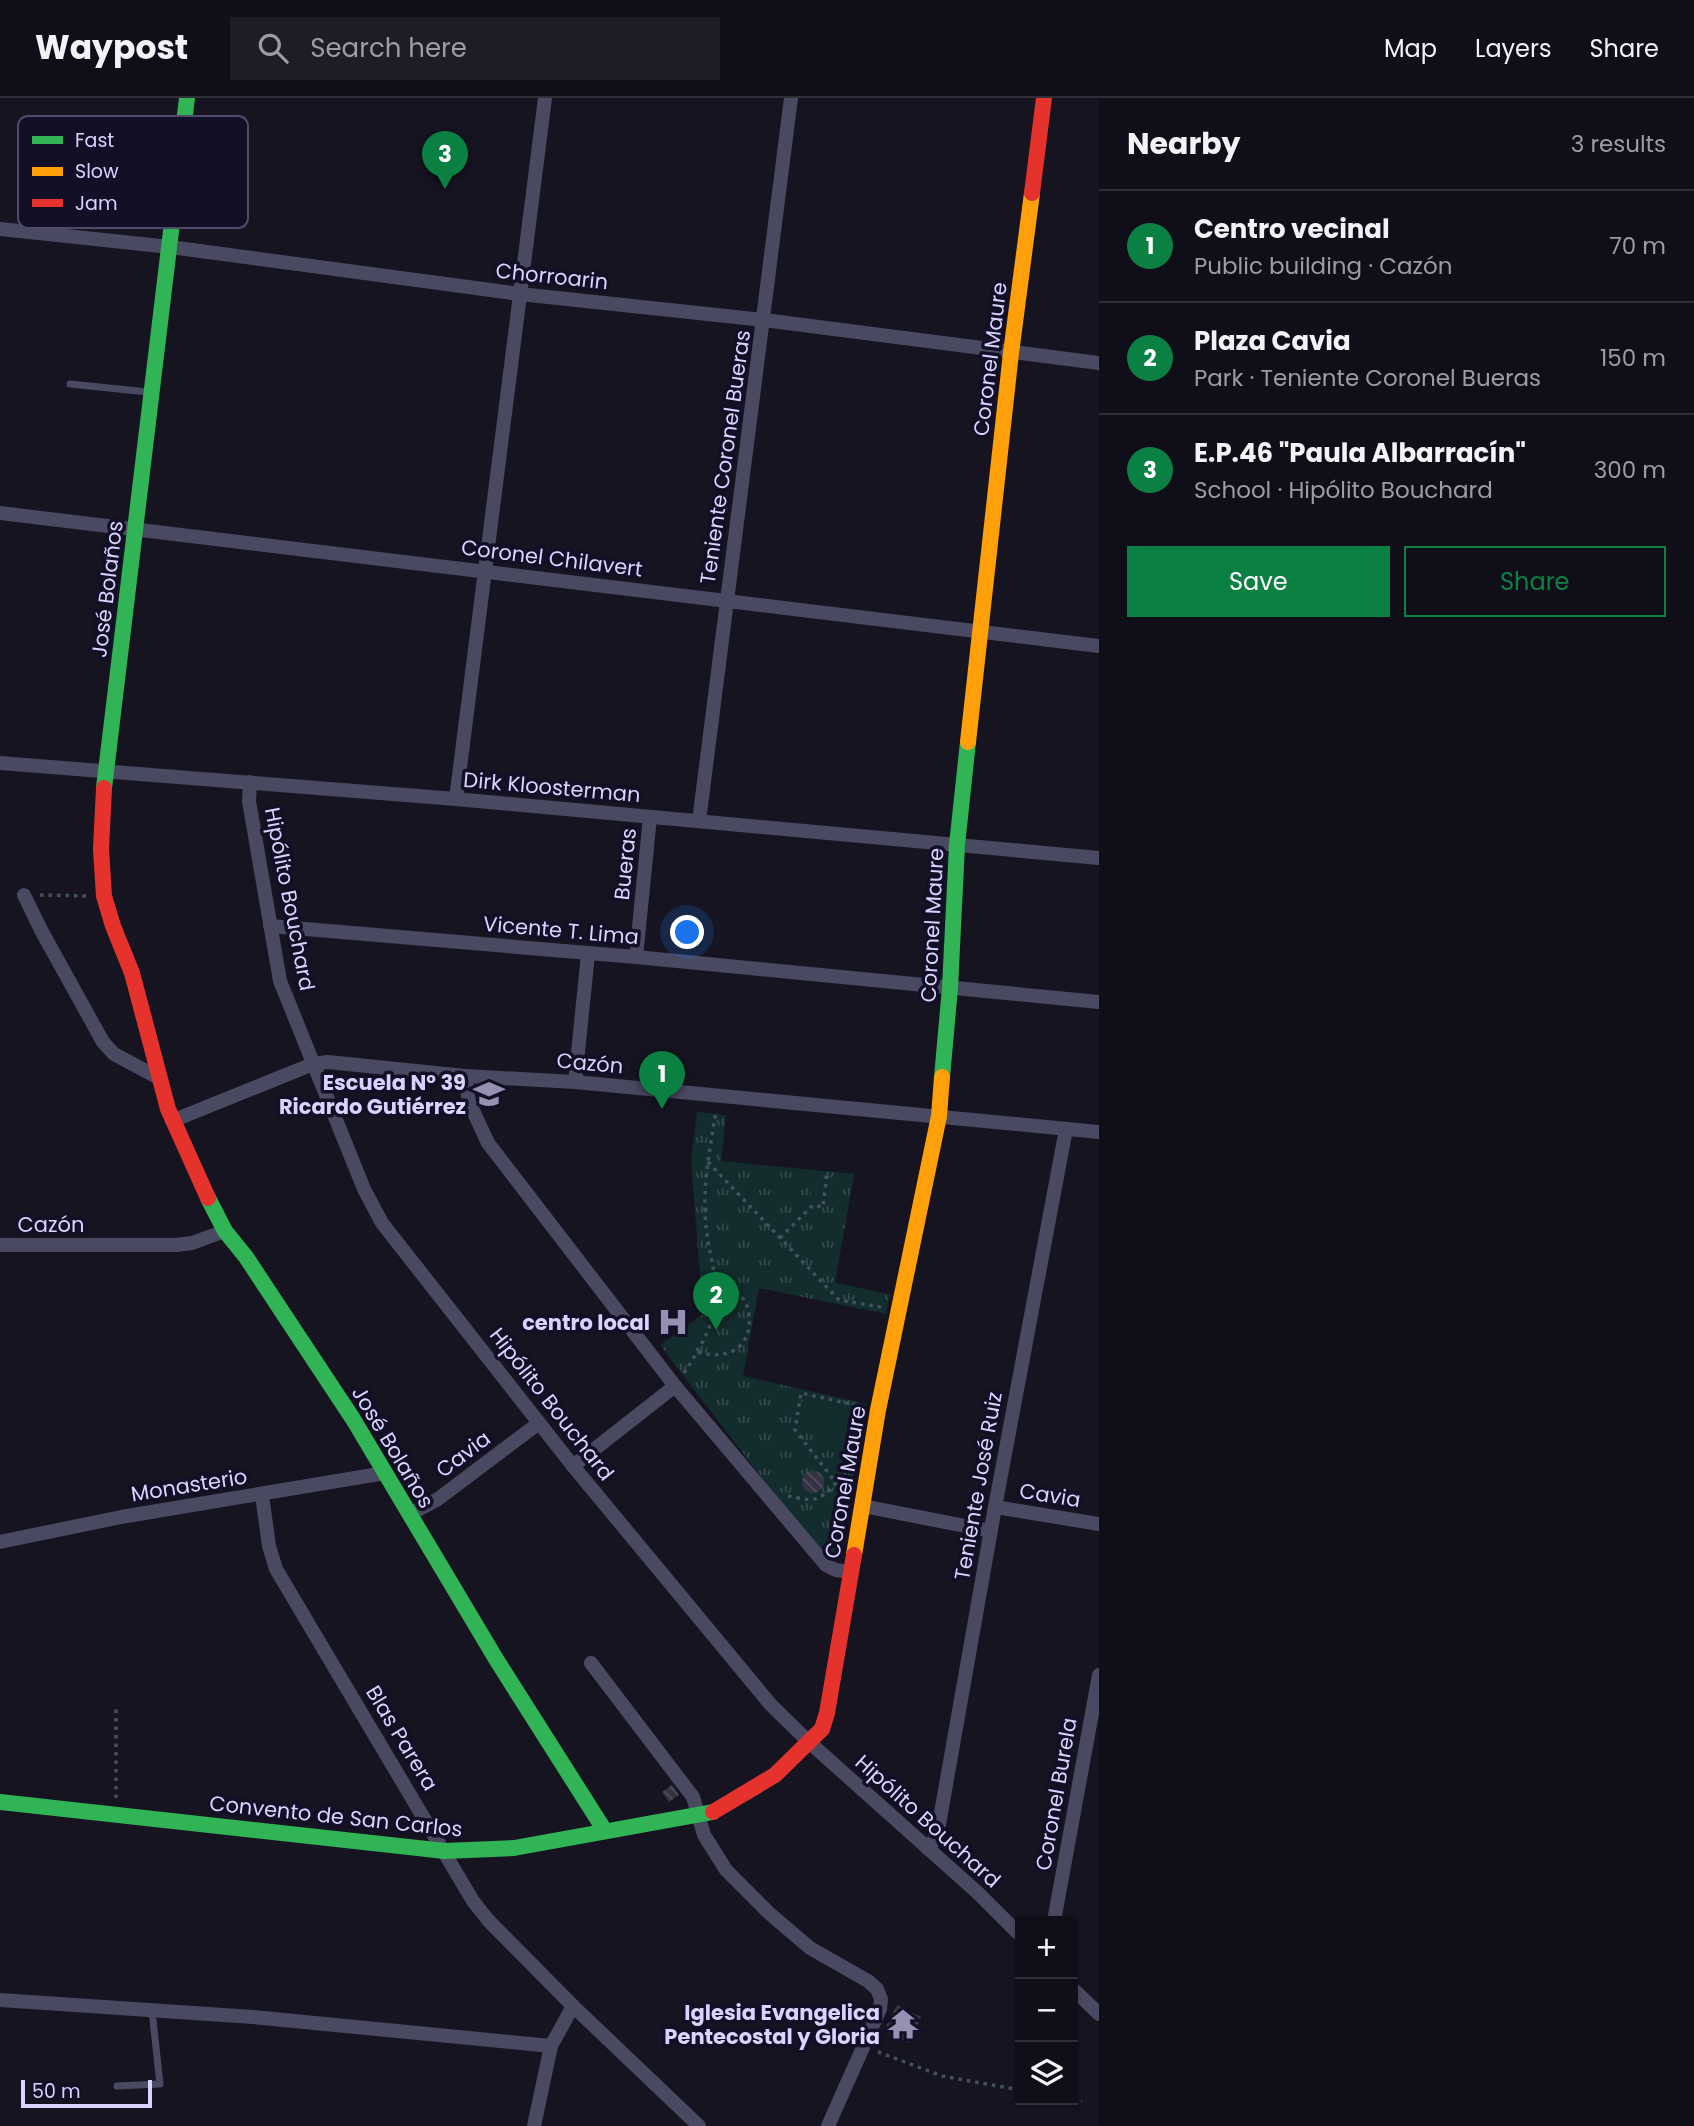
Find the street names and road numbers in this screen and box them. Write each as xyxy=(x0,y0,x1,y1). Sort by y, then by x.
street label: Chorroarin xyxy=(494,256,610,296)
street label: Coronel Maure xyxy=(966,280,1014,438)
street label: Teniente Coronel Bueras xyxy=(693,328,757,586)
street label: José Bolaños xyxy=(84,519,130,659)
street label: Coronel Chilavert xyxy=(460,532,644,584)
street label: Dirk Kloosterman xyxy=(462,765,642,809)
street label: Hipólito Bouchard xyxy=(258,805,322,993)
street label: Bueras xyxy=(607,827,643,901)
street label: Coronel Maure xyxy=(913,847,951,1003)
street label: Vicente T. Lima xyxy=(482,909,640,951)
street label: Cazón xyxy=(555,1046,625,1080)
street label: Cazón xyxy=(18,1210,84,1239)
street label: Hipólito Bouchard xyxy=(483,1322,621,1486)
street label: José Bolaños xyxy=(345,1381,441,1513)
street label: Teniente José Ruiz xyxy=(947,1390,1009,1582)
street label: Coronel Maure xyxy=(817,1403,873,1561)
street label: Cavia xyxy=(430,1424,496,1484)
street label: Monasterio xyxy=(129,1462,249,1508)
street label: Cavia xyxy=(1017,1476,1083,1514)
street label: Blas Parera xyxy=(359,1680,445,1796)
street label: Coronel Burela xyxy=(1028,1715,1084,1873)
street label: Hipólito Bouchard xyxy=(849,1748,1007,1894)
street label: Convento de San Carlos xyxy=(208,1788,464,1844)

